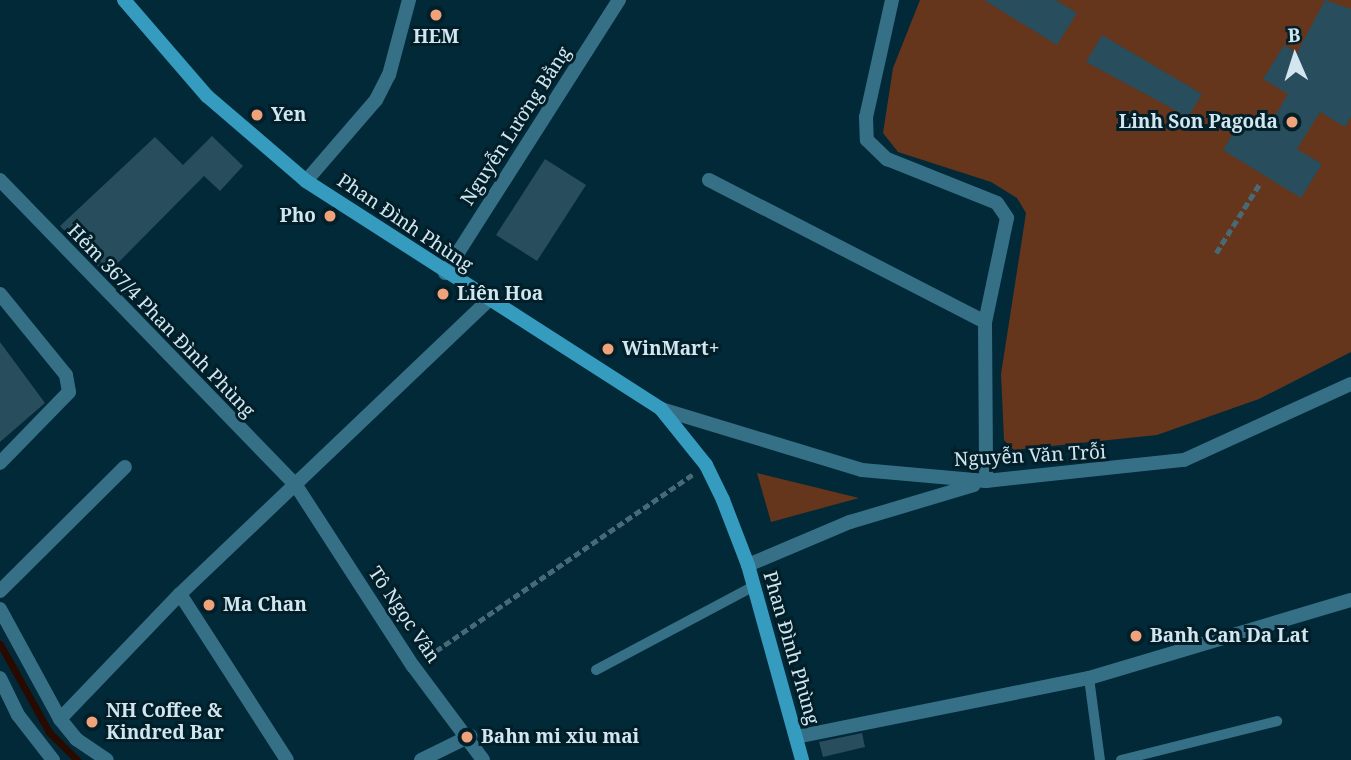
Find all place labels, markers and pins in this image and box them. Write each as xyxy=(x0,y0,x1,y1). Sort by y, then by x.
marker: HEM xyxy=(428,7,444,23)
place label: HEM xyxy=(413,26,459,48)
place label: Yen xyxy=(271,104,306,126)
marker: Yen xyxy=(249,107,265,123)
place label: Linh Son Pagoda xyxy=(1119,111,1278,133)
marker: Linh Son Pagoda xyxy=(1284,114,1300,130)
place label: Pho xyxy=(280,205,316,227)
marker: Pho xyxy=(322,208,338,224)
place label: Liên Hoa xyxy=(457,283,543,305)
marker: Liên Hoa xyxy=(435,286,451,302)
place label: WinMart+ xyxy=(622,338,719,360)
marker: WinMart+ xyxy=(600,341,616,357)
place label: Ma Chan xyxy=(223,594,307,616)
marker: Ma Chan xyxy=(201,597,217,613)
place label: Banh Can Da Lat xyxy=(1150,625,1309,647)
marker: Banh Can Da Lat xyxy=(1128,628,1144,644)
place label: NH Coffee & Kindred Bar xyxy=(106,700,224,744)
marker: NH Coffee & Kindred Bar xyxy=(84,714,100,730)
place label: Bahn mi xiu mai xyxy=(481,726,639,748)
marker: Bahn mi xiu mai xyxy=(459,729,475,745)

